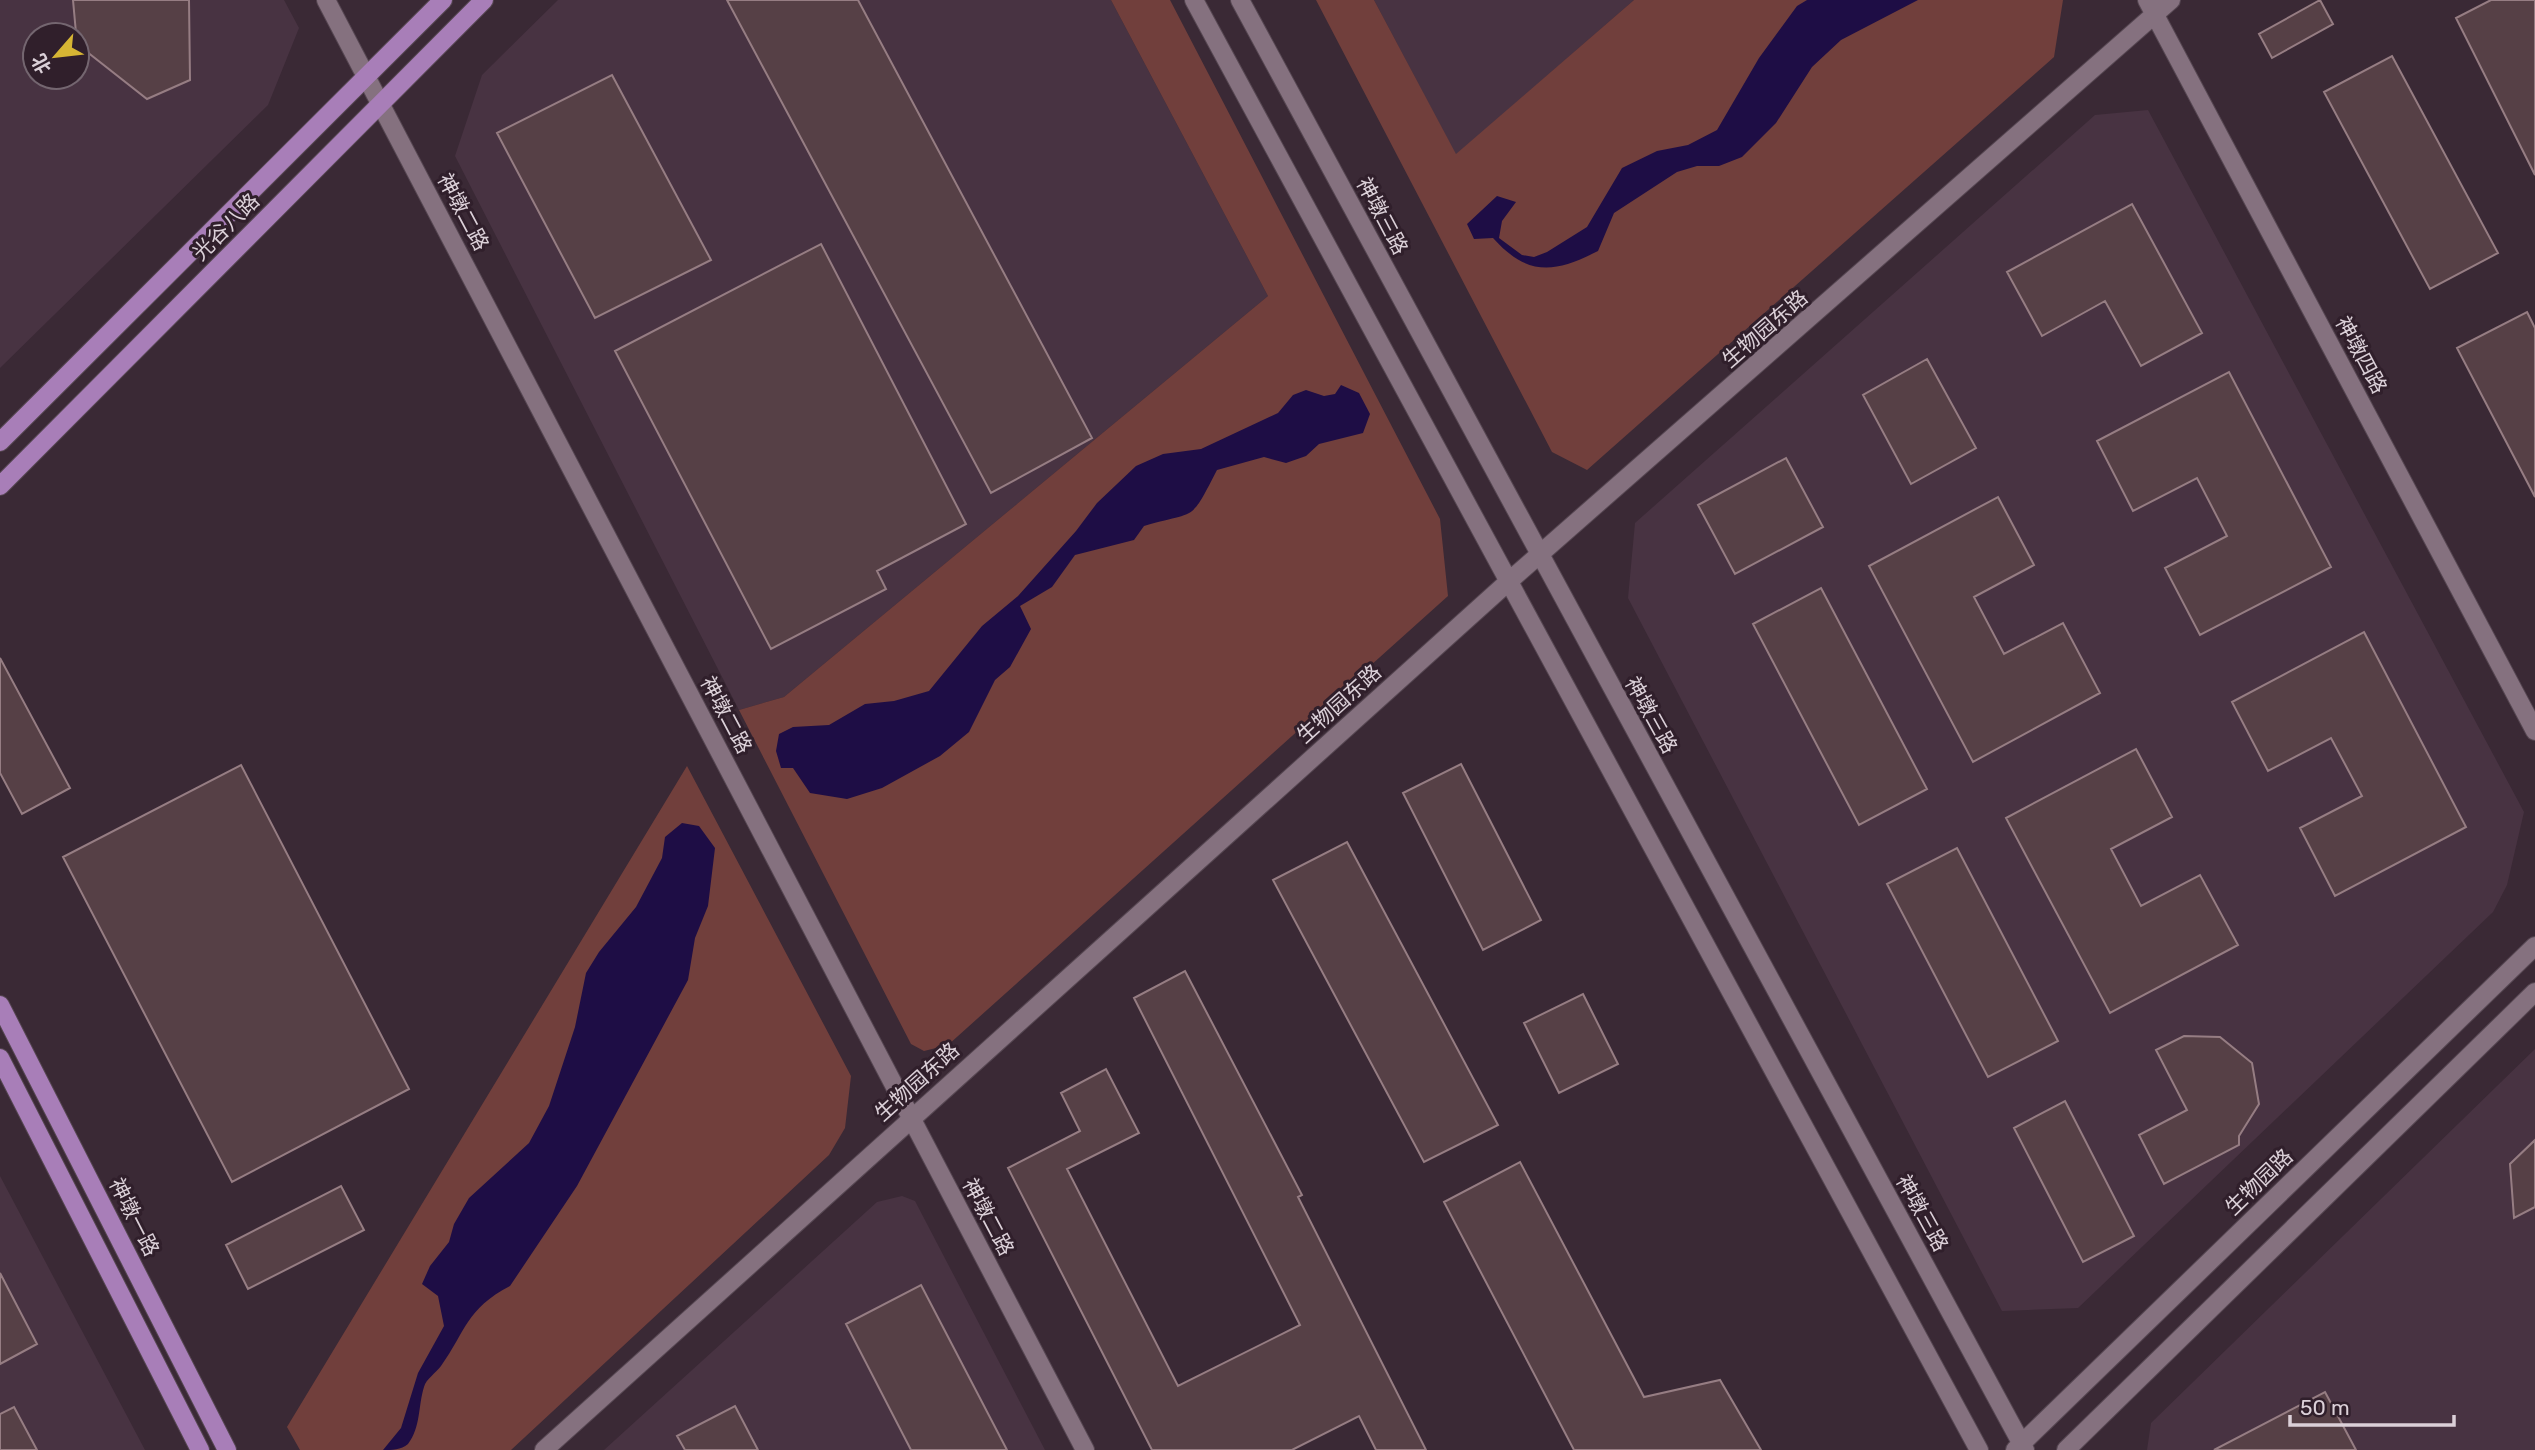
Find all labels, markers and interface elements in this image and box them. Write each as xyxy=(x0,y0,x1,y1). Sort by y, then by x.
north arrow xyxy=(21,21,91,91)
text: 北 xyxy=(27,50,56,78)
street label: 神墩二路 xyxy=(433,169,494,255)
street label: 神墩三路 xyxy=(1352,173,1413,259)
street label: 光谷八路 xyxy=(187,188,264,265)
street label: 生物园东路 xyxy=(1717,285,1812,372)
street label: 神墩四路 xyxy=(2331,312,2392,398)
street label: 生物园东路 xyxy=(1291,659,1386,748)
street label: 神墩二路 xyxy=(696,672,757,758)
street label: 神墩三路 xyxy=(1620,672,1683,758)
street label: 生物园东路 xyxy=(869,1037,964,1126)
street label: 生物园路 xyxy=(2220,1143,2298,1220)
street label: 神墩三路 xyxy=(1891,1170,1954,1256)
street label: 神墩一路 xyxy=(104,1174,165,1260)
street label: 神墩二路 xyxy=(958,1174,1019,1260)
scale bar xyxy=(2290,1384,2454,1428)
text: 50 m xyxy=(2300,1395,2350,1420)

